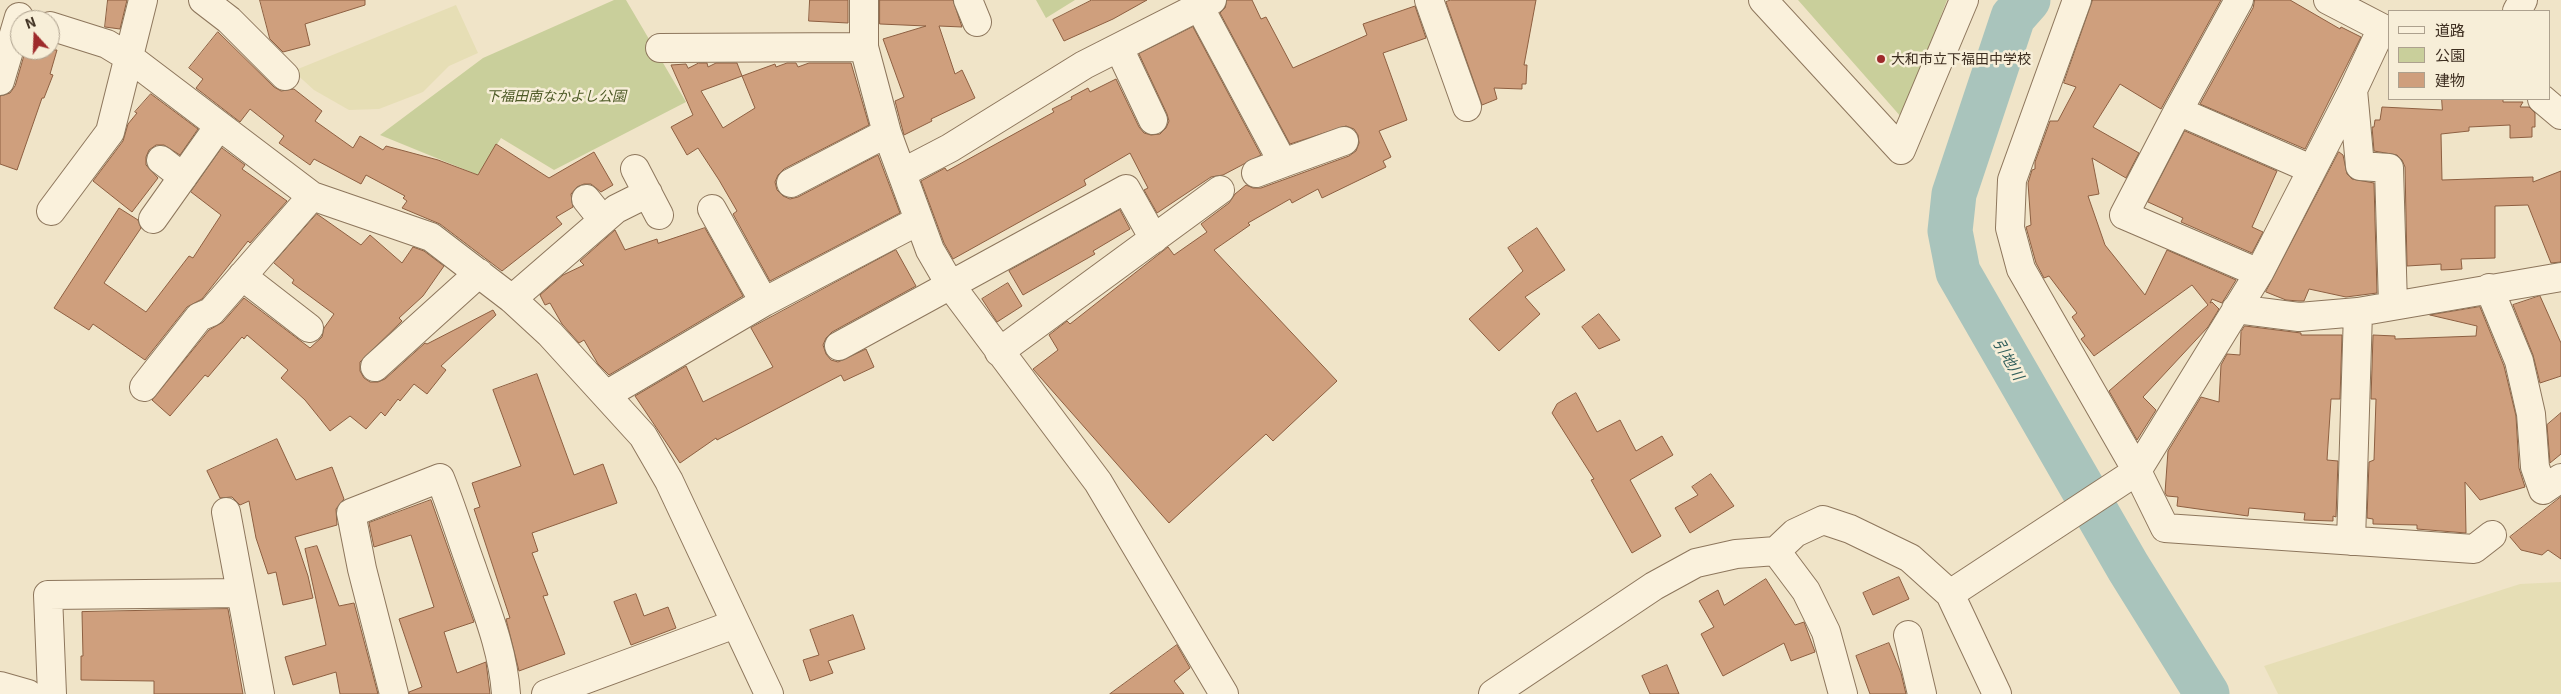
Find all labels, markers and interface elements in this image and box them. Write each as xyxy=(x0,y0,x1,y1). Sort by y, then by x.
north arrow xyxy=(10,10,60,60)
legend xyxy=(2388,10,2551,100)
text: N xyxy=(22,11,39,33)
text: 道路 xyxy=(2435,19,2465,40)
text: 公園 xyxy=(2435,44,2465,65)
place label: 大和市立下福田中学校 xyxy=(1891,51,2031,67)
marker: 大和市立下福田中学校 xyxy=(1875,53,1887,65)
text: 建物 xyxy=(2435,69,2465,90)
park label: 下福田南なかよし公園 xyxy=(486,88,626,104)
water label: 引地川 xyxy=(1990,335,2028,383)

